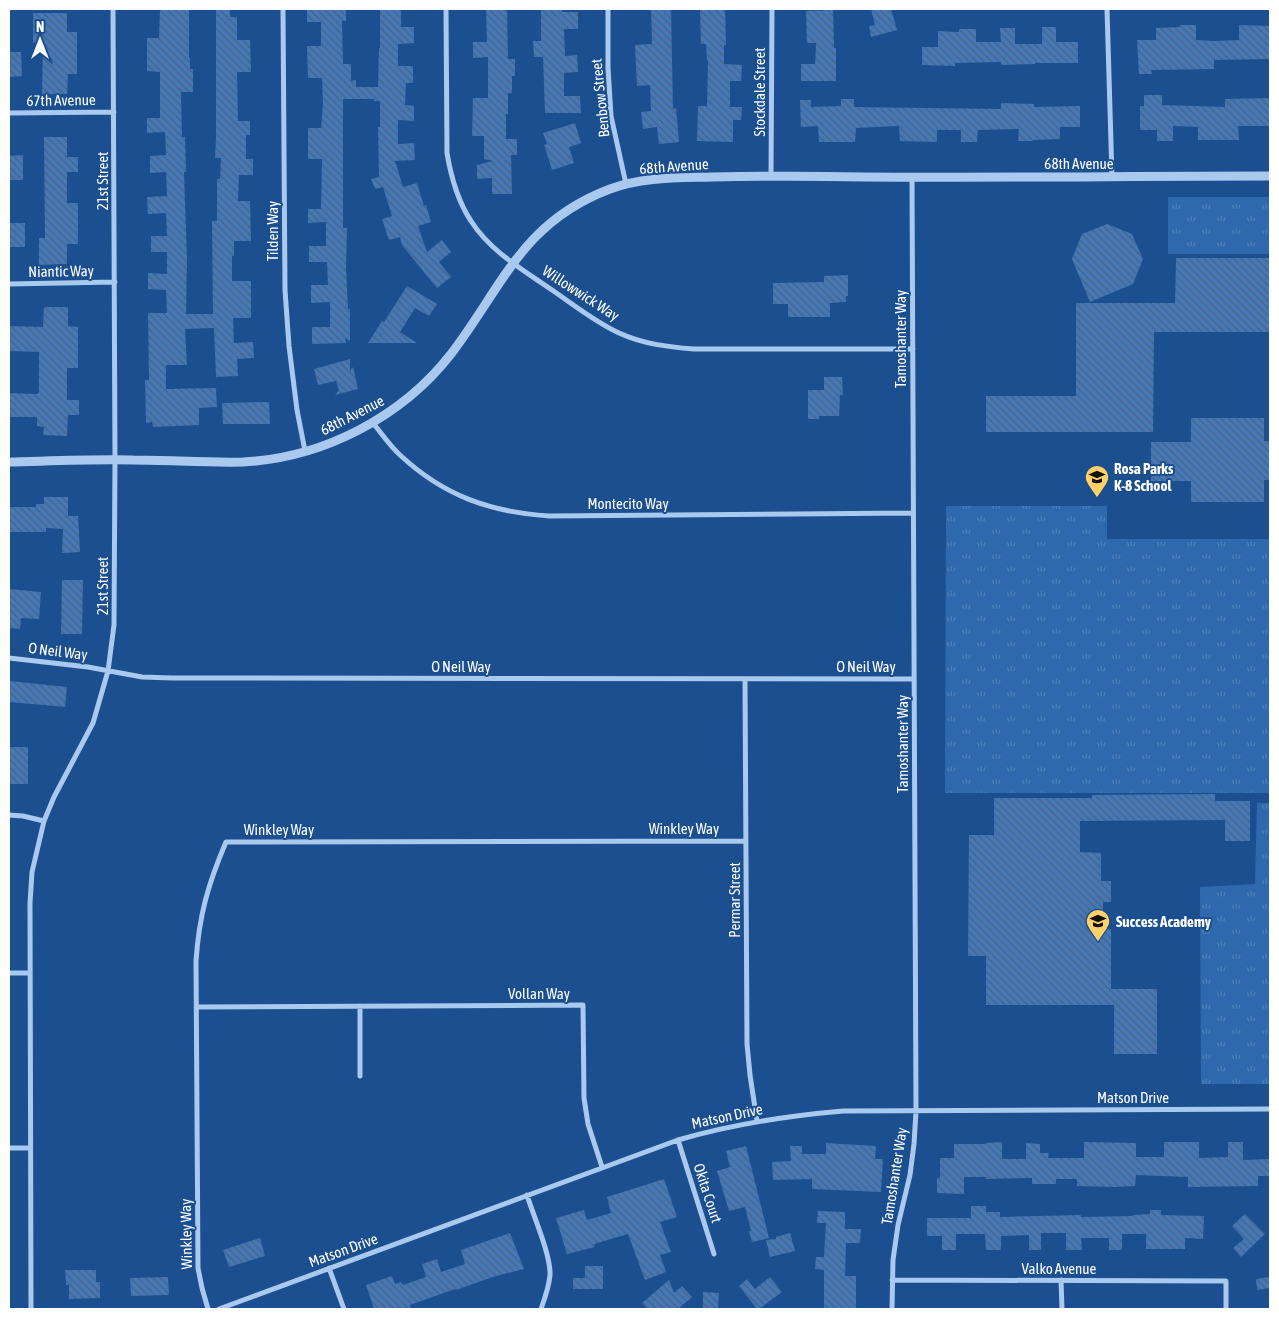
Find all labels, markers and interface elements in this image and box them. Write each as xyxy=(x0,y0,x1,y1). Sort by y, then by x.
north arrow xyxy=(15,15,65,65)
text: N xyxy=(36,19,44,35)
street label: Stockdale Street xyxy=(751,47,768,137)
street label: Benbow Street xyxy=(587,58,613,138)
street label: 67th Avenue xyxy=(26,91,96,109)
street label: 21st Street xyxy=(94,152,111,210)
street label: 68th Avenue xyxy=(639,155,709,177)
street label: 68th Avenue xyxy=(1044,155,1114,172)
street label: Tilden Way xyxy=(264,201,281,261)
street label: Niantic Way xyxy=(28,262,94,280)
street label: Willowwick Way xyxy=(539,262,623,324)
street label: Tamoshanter Way xyxy=(892,290,909,388)
street label: 68th Avenue xyxy=(317,392,387,438)
place label: Rosa Parks K-8 School xyxy=(1114,460,1174,494)
school or university icon: Rosa Parks K-8 School xyxy=(1084,464,1110,498)
street label: Montecito Way xyxy=(587,495,669,512)
street label: 21st Street xyxy=(94,557,111,615)
street label: O Neil Way xyxy=(27,639,89,663)
street label: O Neil Way xyxy=(431,658,491,675)
street label: O Neil Way xyxy=(836,658,896,675)
street label: Tamoshanter Way xyxy=(894,695,911,793)
street label: Winkley Way xyxy=(649,820,719,837)
street label: Winkley Way xyxy=(244,821,314,838)
street label: Permar Street xyxy=(726,862,743,938)
school or university icon: Success Academy xyxy=(1085,908,1111,942)
place label: Success Academy xyxy=(1116,913,1212,930)
street label: Vollan Way xyxy=(508,985,570,1002)
street label: Matson Drive xyxy=(1097,1089,1169,1106)
street label: Matson Drive xyxy=(690,1100,764,1132)
street label: Tamoshanter Way xyxy=(878,1126,910,1226)
street label: Okita Court xyxy=(690,1161,726,1225)
street label: Winkley Way xyxy=(177,1199,195,1269)
street label: Matson Drive xyxy=(306,1230,380,1270)
street label: Valko Avenue xyxy=(1022,1260,1097,1277)

